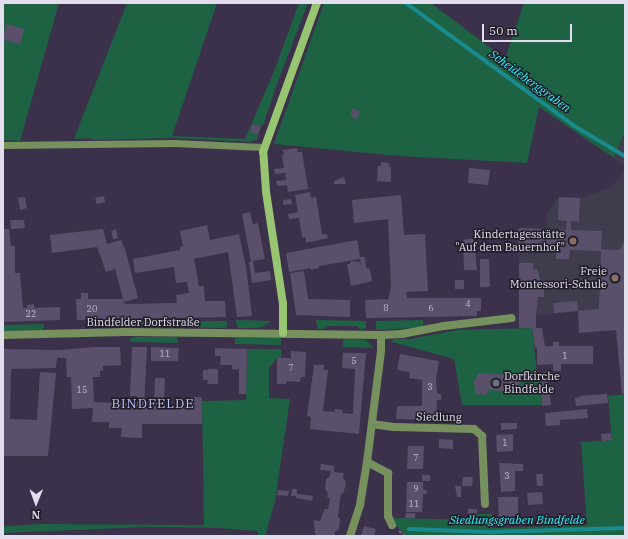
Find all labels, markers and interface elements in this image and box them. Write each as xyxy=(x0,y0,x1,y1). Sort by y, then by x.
scale bar xyxy=(484,16,574,42)
text: 50 m xyxy=(489,23,518,38)
water label: Scheideberggraben xyxy=(487,47,573,115)
place label: Kindertagesstätte "Auf dem Bauernhof" xyxy=(455,228,565,254)
marker: Kindertagesstätte "Auf dem Bauernhof" xyxy=(568,236,578,246)
place label: Freie Montessori-Schule xyxy=(510,265,607,291)
marker: Freie Montessori-Schule xyxy=(610,273,620,283)
house number: 4 xyxy=(465,299,471,309)
house number: 8 xyxy=(383,303,389,313)
house number: 6 xyxy=(428,303,434,313)
house number: 20 xyxy=(87,304,97,314)
house number: 22 xyxy=(26,309,36,319)
street label: Bindfelder Dorfstraße xyxy=(86,315,200,329)
house number: 11 xyxy=(160,349,170,359)
house number: 1 xyxy=(562,351,568,361)
house number: 5 xyxy=(351,356,357,366)
house number: 7 xyxy=(288,363,294,373)
place label: Dorfkirche Bindfelde xyxy=(504,370,560,396)
marker: Dorfkirche Bindfelde xyxy=(491,378,501,388)
house number: 3 xyxy=(427,382,433,392)
house number: 15 xyxy=(77,385,87,395)
district label: BINDFELDE xyxy=(111,396,195,412)
street label: Siedlung xyxy=(416,410,462,424)
house number: 1 xyxy=(502,438,508,448)
house number: 7 xyxy=(413,453,419,463)
house number: 3 xyxy=(504,471,510,481)
north arrow xyxy=(16,483,56,523)
house number: 9 xyxy=(413,484,419,494)
house number: 11 xyxy=(409,499,419,509)
text: N xyxy=(31,508,40,522)
water label: Siedlungsgraben Bindfelde xyxy=(449,513,585,527)

